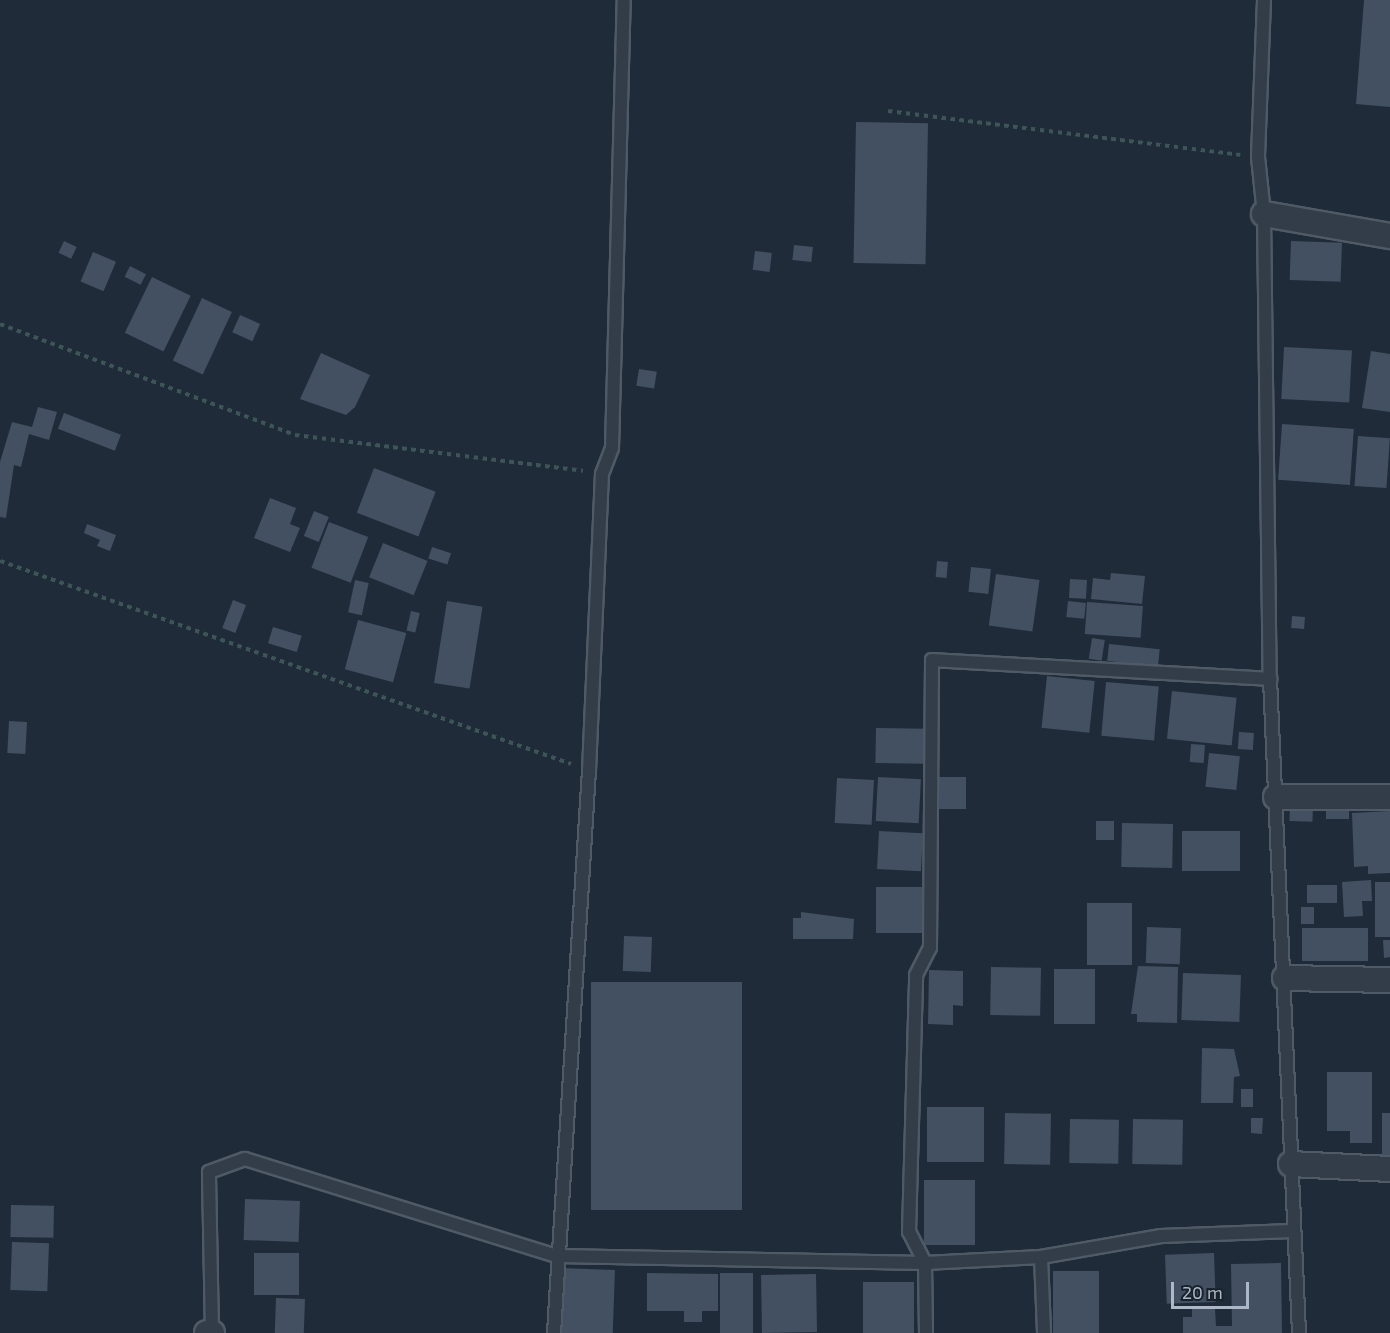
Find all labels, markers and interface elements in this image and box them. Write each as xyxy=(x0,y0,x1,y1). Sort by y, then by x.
scale bar xyxy=(1174,1270,1252,1308)
text: 20 m xyxy=(1182,1281,1223,1303)

